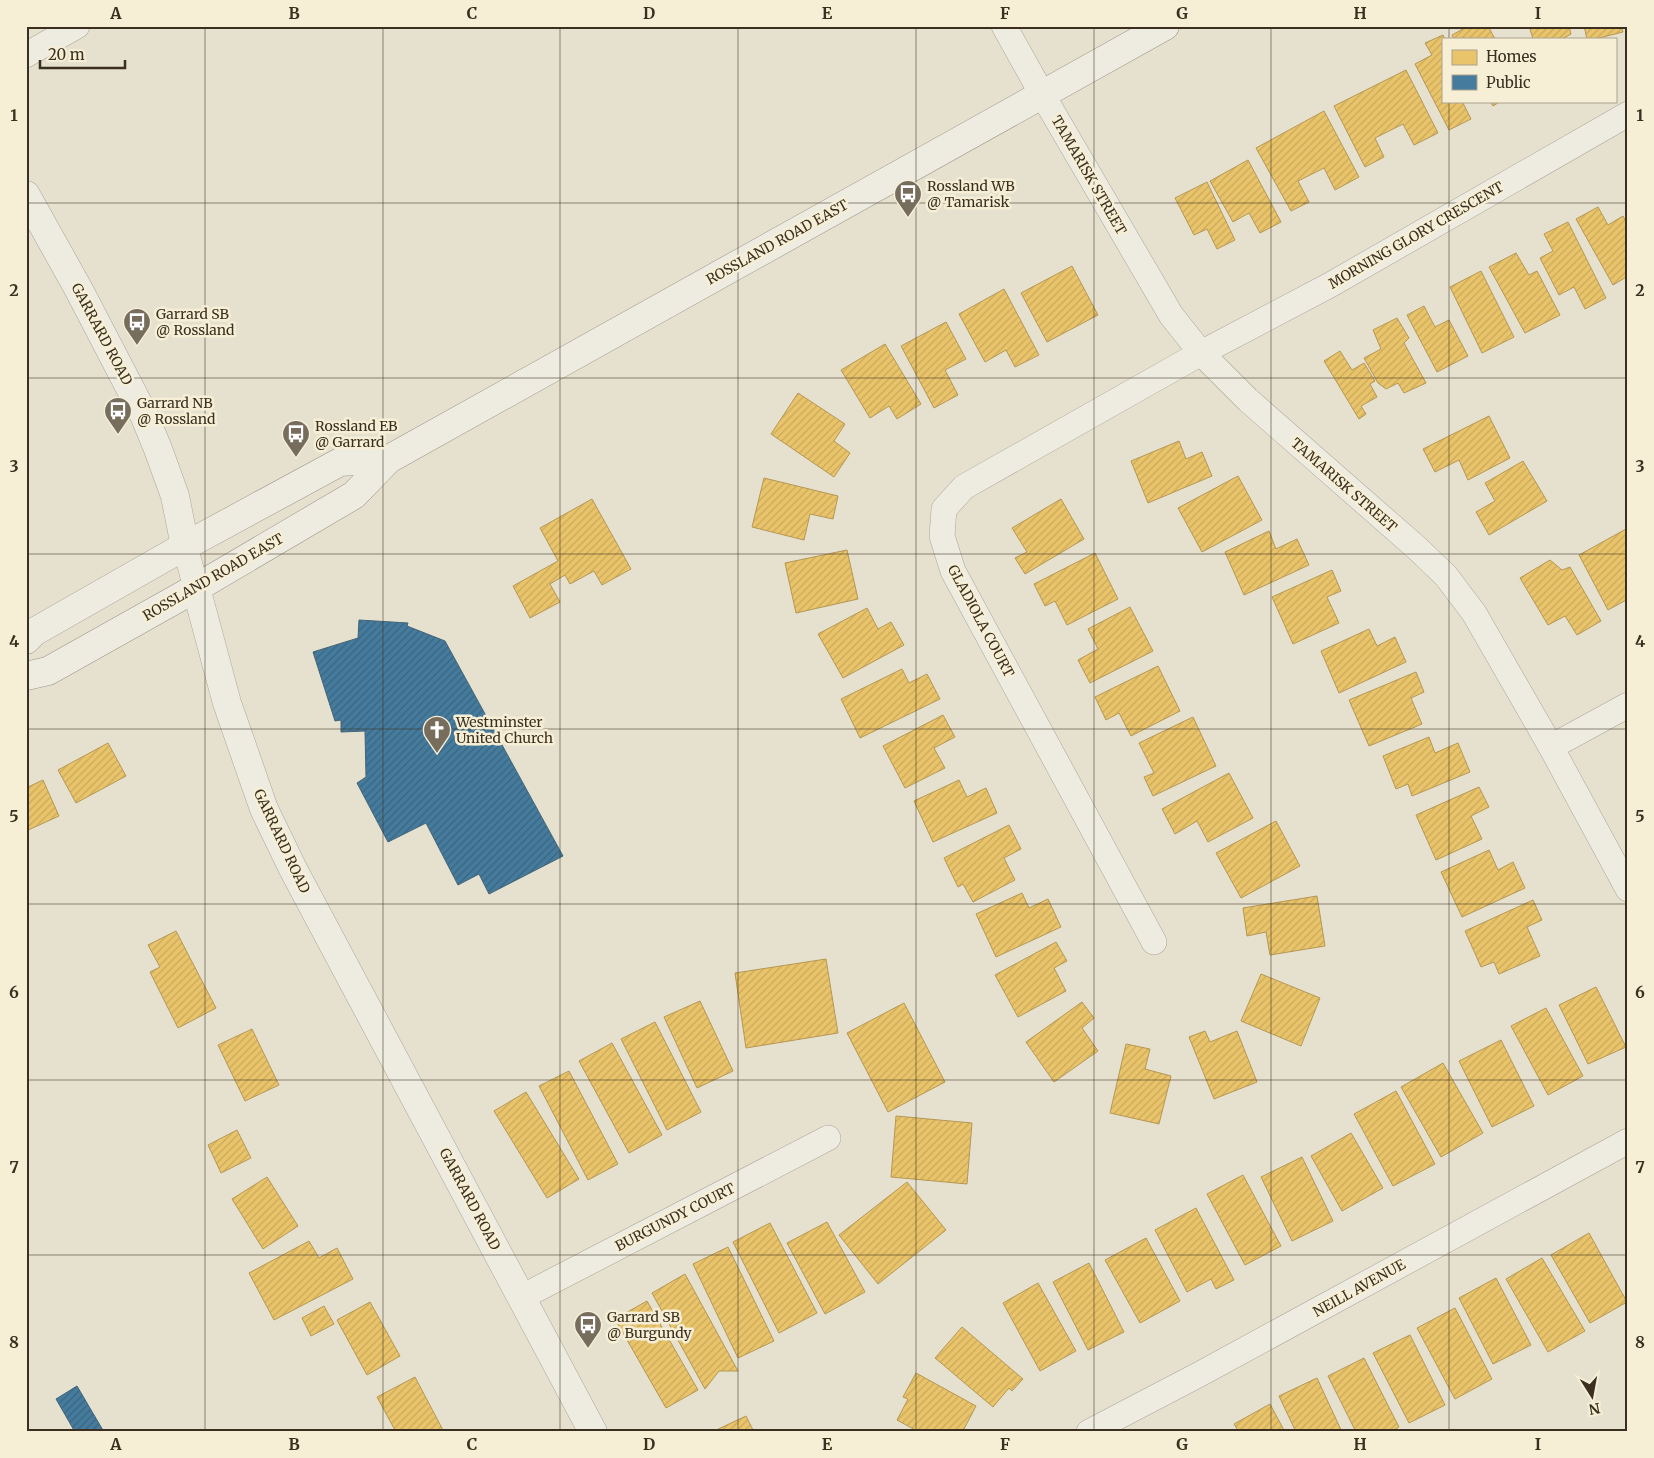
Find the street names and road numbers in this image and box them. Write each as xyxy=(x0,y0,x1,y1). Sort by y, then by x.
street label: TAMARISK STREET xyxy=(1048,112,1131,238)
street label: MORNING GLORY CRESCENT xyxy=(1325,177,1507,293)
street label: ROSSLAND ROAD EAST xyxy=(703,195,851,289)
street label: GARRARD ROAD xyxy=(68,280,137,389)
street label: TAMARISK STREET xyxy=(1287,434,1401,536)
street label: ROSSLAND ROAD EAST xyxy=(139,529,287,625)
street label: GLADIOLA COURT xyxy=(944,562,1018,681)
street label: GARRARD ROAD xyxy=(250,786,314,896)
street label: GARRARD ROAD xyxy=(436,1145,505,1254)
street label: BURGUNDY COURT xyxy=(612,1179,738,1255)
street label: NEILL AVENUE xyxy=(1310,1255,1408,1321)

